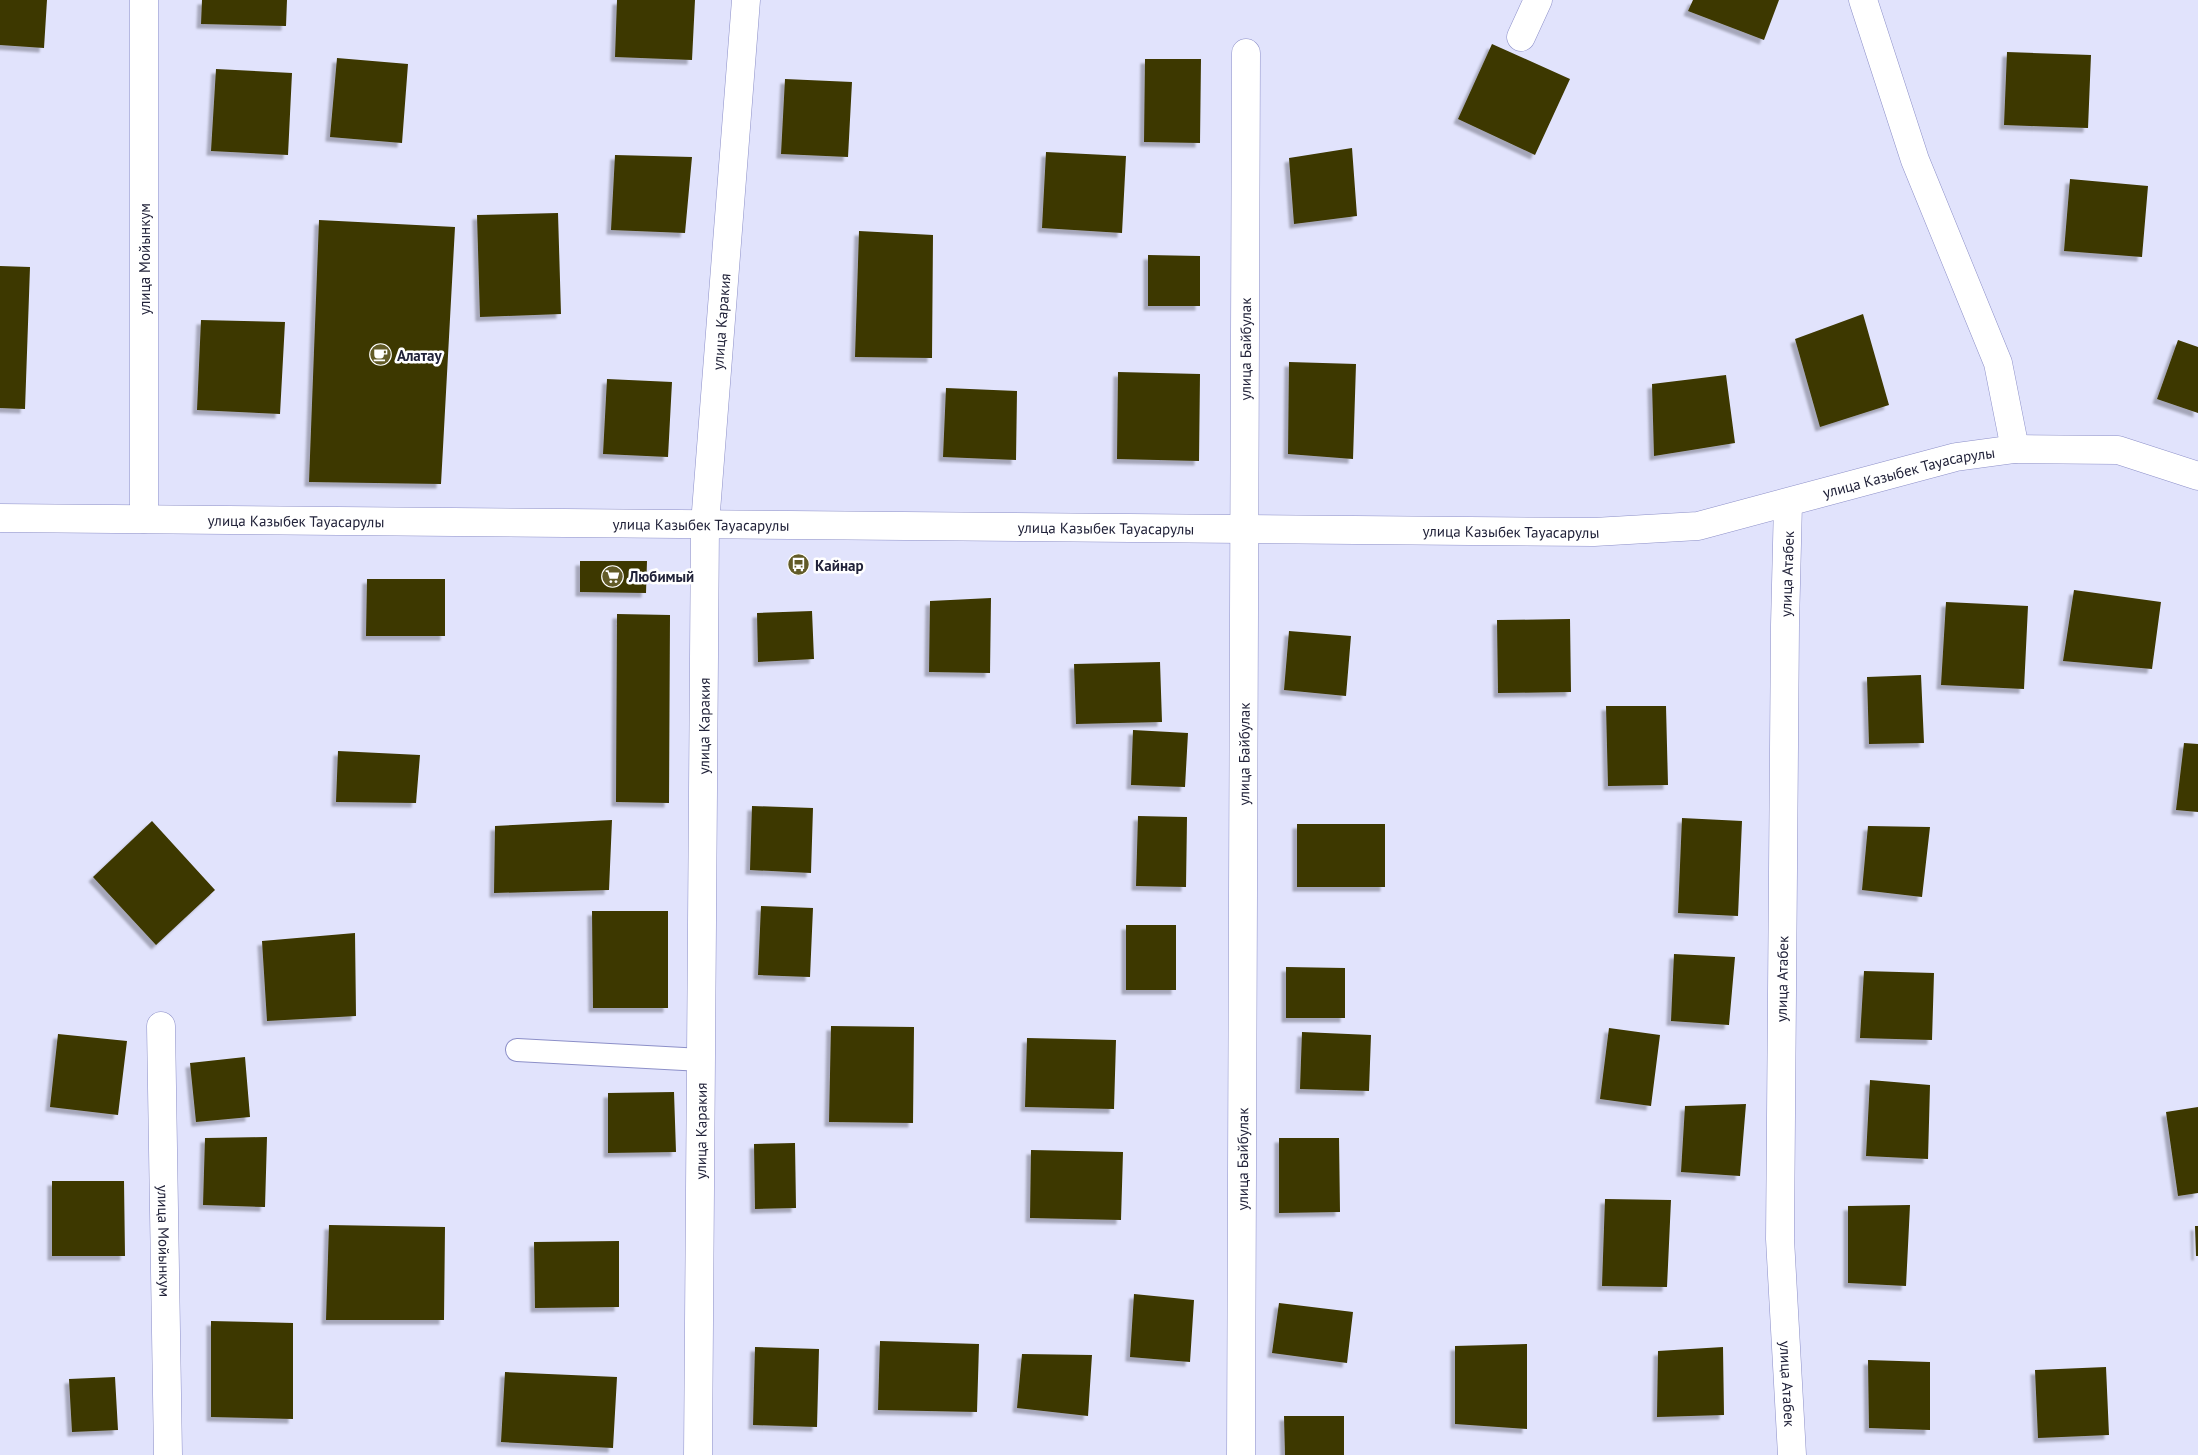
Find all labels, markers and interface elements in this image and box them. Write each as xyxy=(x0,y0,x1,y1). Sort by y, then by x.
street label: улица Мойынкум xyxy=(135,203,154,315)
street label: улица Каракия xyxy=(708,273,734,371)
street label: улица Байбулак xyxy=(1235,297,1255,401)
cafe icon: Алатау xyxy=(369,343,393,367)
place label: Алатау xyxy=(397,346,443,365)
street label: улица Казыбек Тауасарулы xyxy=(1821,442,1996,502)
street label: улица Казыбек Тауасарулы xyxy=(208,510,384,531)
street label: улица Казыбек Тауасарулы xyxy=(613,514,789,534)
street label: улица Казыбек Тауасарулы xyxy=(1018,517,1194,538)
street label: улица Казыбек Тауасарулы xyxy=(1422,521,1600,542)
street label: улица Атабек xyxy=(1776,530,1798,617)
bus stop icon: Кайнар xyxy=(787,553,811,577)
place label: Кайнар xyxy=(815,556,864,575)
supermarket icon: Любимый xyxy=(601,564,625,588)
place label: Любимый xyxy=(628,567,694,586)
street label: улица Каракия xyxy=(694,677,713,775)
street label: улица Байбулак xyxy=(1234,702,1253,806)
street label: улица Атабек xyxy=(1772,935,1792,1022)
street label: улица Каракия xyxy=(691,1082,710,1180)
street label: улица Байбулак xyxy=(1232,1107,1252,1211)
street label: улица Мойынкум xyxy=(154,1185,175,1297)
street label: улица Атабек xyxy=(1776,1340,1800,1428)

